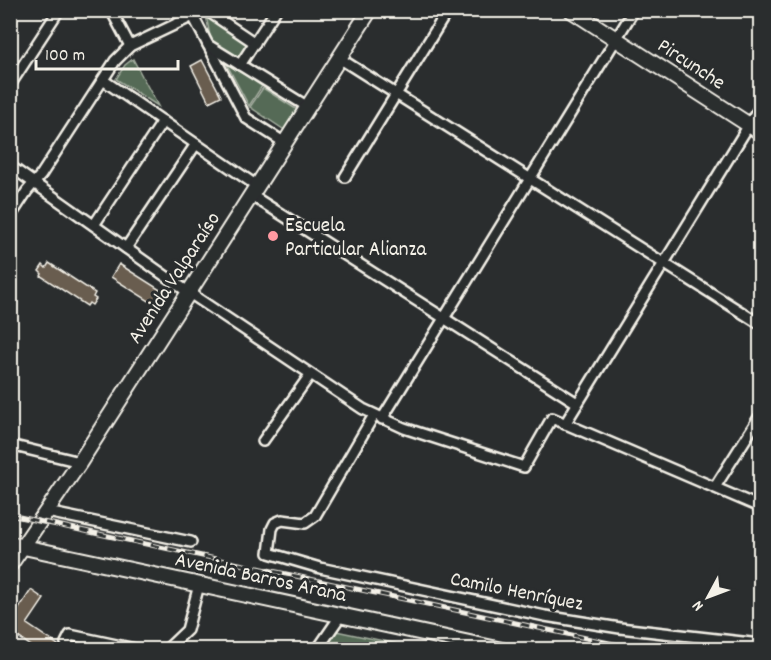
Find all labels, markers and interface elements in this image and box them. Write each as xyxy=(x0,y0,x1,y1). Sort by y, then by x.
street label: Pircunche xyxy=(650,32,730,99)
scale bar xyxy=(36,33,178,71)
text: 100 m xyxy=(45,44,85,69)
street label: Avenida Valparaíso xyxy=(122,207,229,350)
place label: Escuela Particular Alianza xyxy=(285,212,428,266)
marker: Escuela Particular Alianza xyxy=(266,229,280,243)
street label: Avenida Barros Arana xyxy=(172,546,350,612)
street label: Camilo Henríquez xyxy=(447,565,585,621)
north arrow xyxy=(678,567,738,627)
text: N xyxy=(687,595,710,616)

